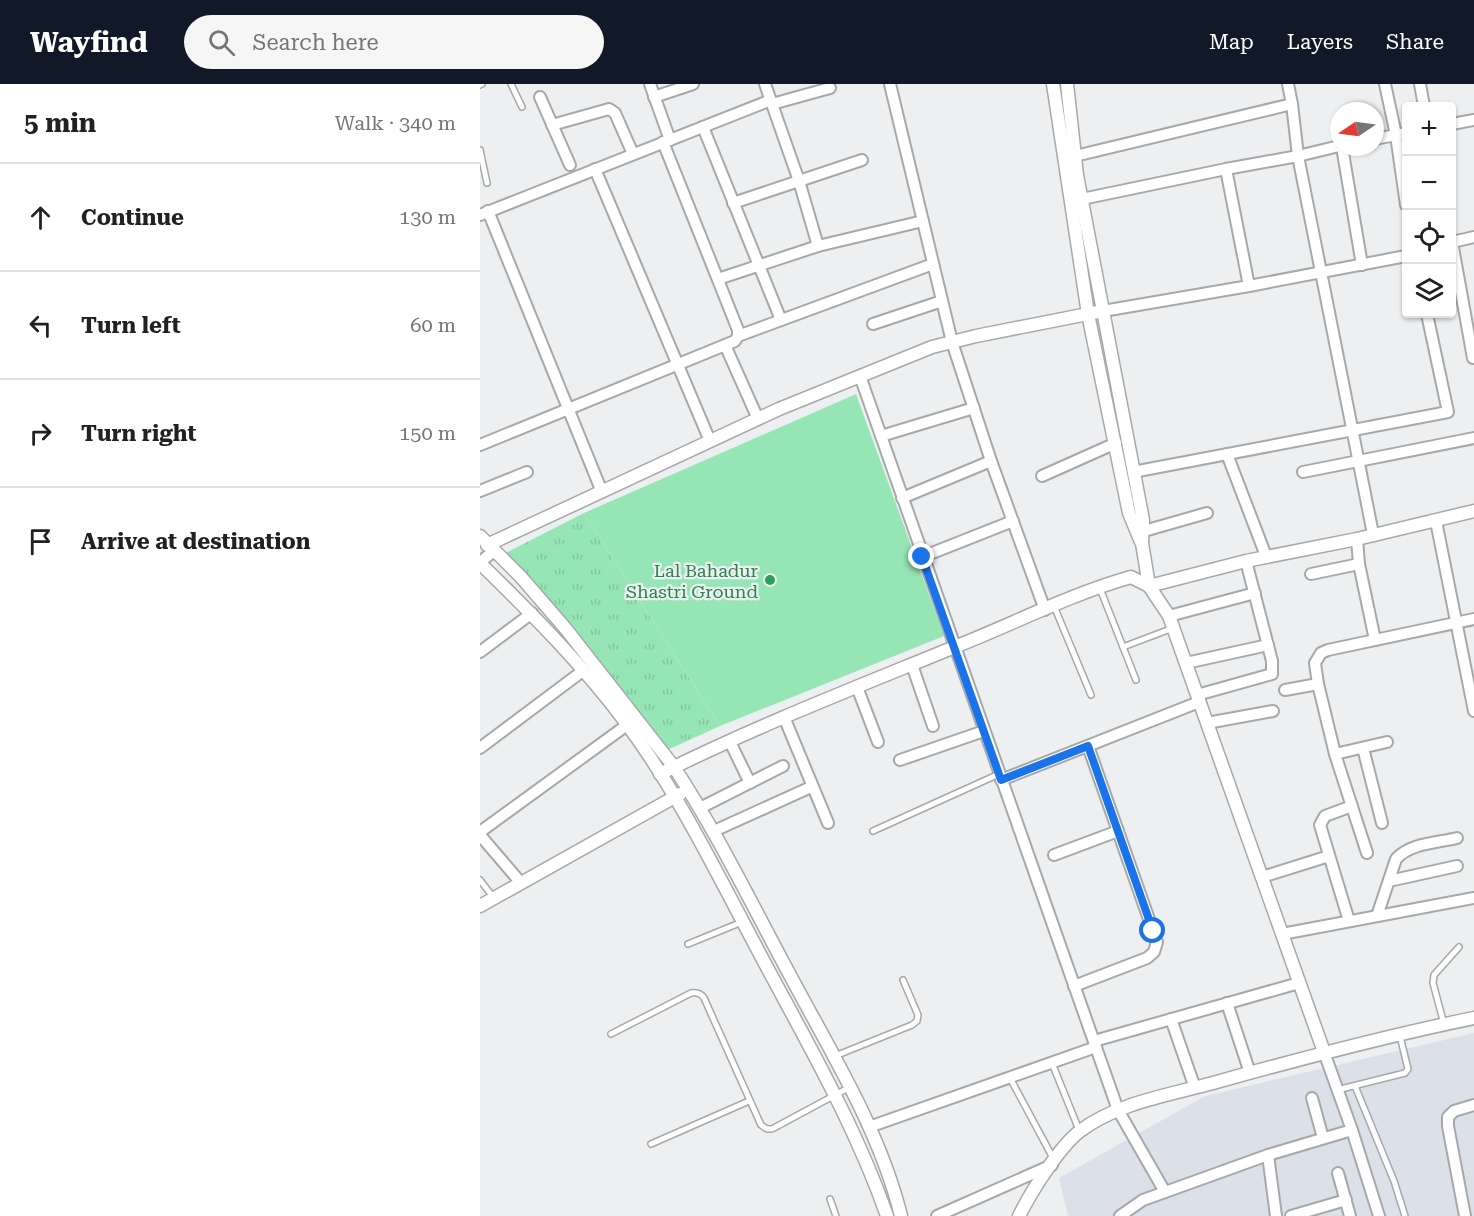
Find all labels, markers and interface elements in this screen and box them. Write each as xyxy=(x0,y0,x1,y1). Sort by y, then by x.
search box xyxy=(184,15,604,69)
text: Wayfind xyxy=(30,26,148,59)
icon: search xyxy=(205,26,238,59)
text: Search here xyxy=(253,30,379,55)
text: Map xyxy=(1209,30,1254,54)
text: Layers xyxy=(1287,30,1353,54)
text: Share xyxy=(1386,30,1444,54)
north arrow xyxy=(1330,102,1384,156)
map controls xyxy=(1402,102,1456,318)
button: + xyxy=(1402,102,1456,156)
text: 5 min xyxy=(24,108,96,138)
text: Walk · 340 m xyxy=(335,111,456,135)
button: − xyxy=(1402,156,1456,210)
icon: ahead xyxy=(24,201,57,234)
text: Continue xyxy=(81,205,184,230)
text: 130 m xyxy=(399,205,456,229)
button: locate xyxy=(1402,210,1456,264)
button: layers xyxy=(1402,264,1456,318)
icon: left xyxy=(24,309,57,342)
text: Turn left xyxy=(81,313,181,338)
text: 60 m xyxy=(410,313,456,337)
icon: right xyxy=(24,417,57,450)
text: Turn right xyxy=(81,421,196,446)
text: 150 m xyxy=(399,421,456,445)
icon: arrive xyxy=(24,525,57,558)
text: Arrive at destination xyxy=(81,529,310,554)
route end xyxy=(908,543,934,569)
place label: Lal Bahadur Shastri Ground xyxy=(626,560,758,602)
marker: Lal Bahadur Shastri Ground xyxy=(763,573,777,587)
route start xyxy=(1139,917,1165,943)

